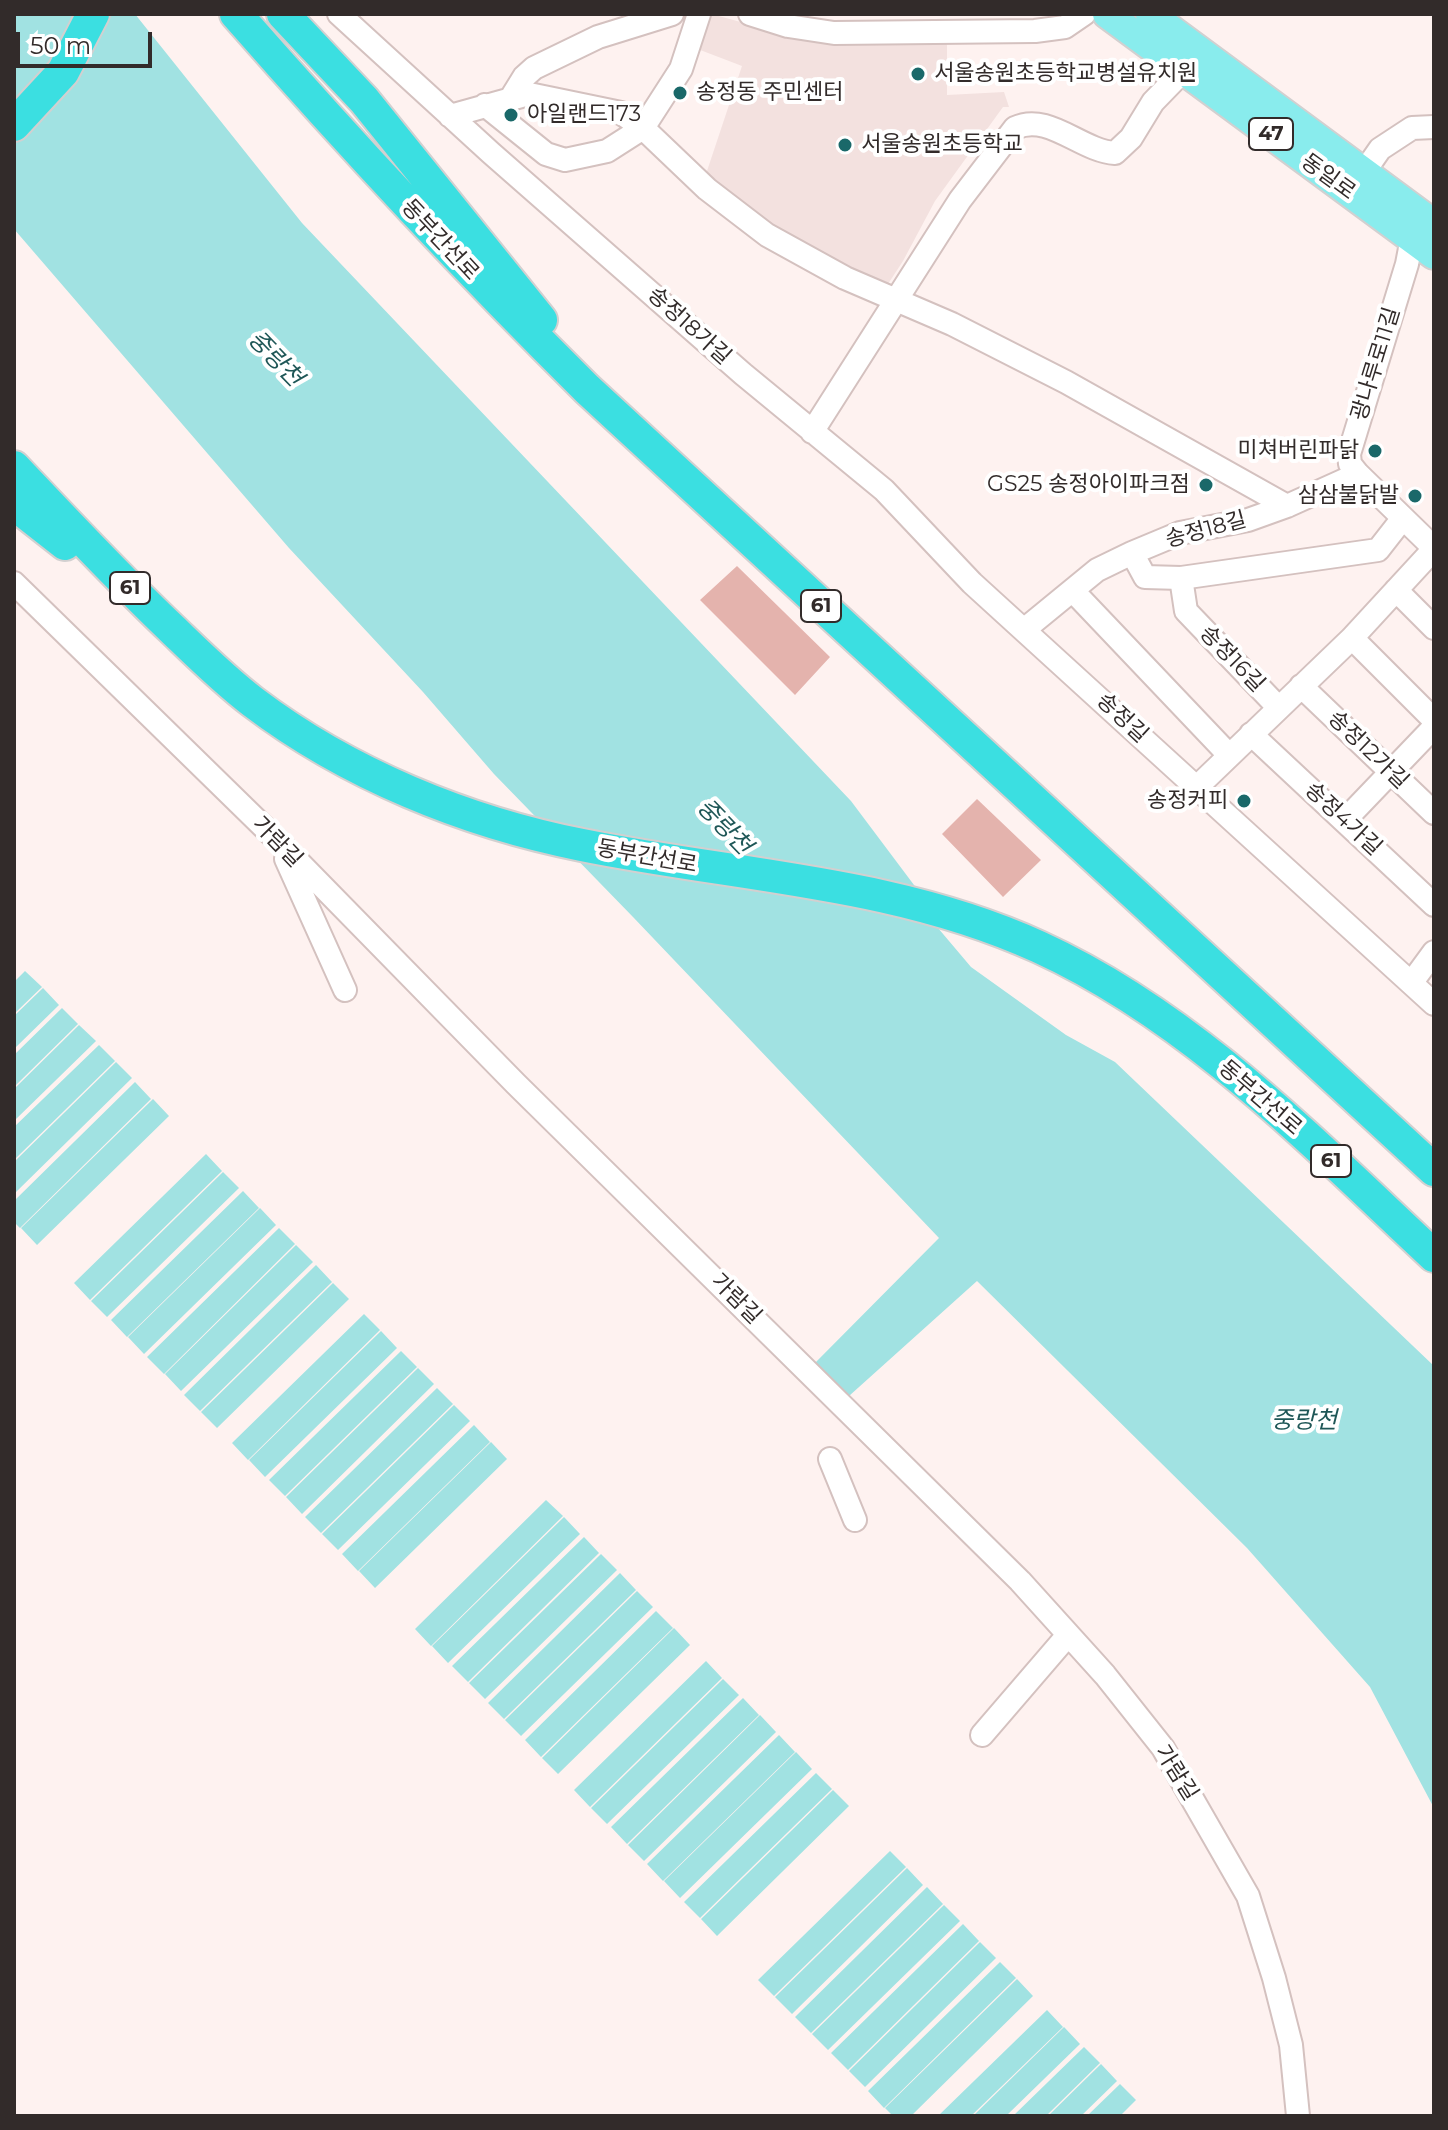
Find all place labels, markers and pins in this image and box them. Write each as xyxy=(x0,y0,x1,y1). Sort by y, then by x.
place label: 서울송원초등학교병설유치원 xyxy=(934,61,1197,87)
marker: 서울송원초등학교병설유치원 xyxy=(909,65,927,83)
place label: 송정동 주민센터 xyxy=(696,80,843,106)
marker: 송정동 주민센터 xyxy=(671,84,689,102)
place label: 아일랜드173 xyxy=(527,102,641,128)
marker: 아일랜드173 xyxy=(502,106,520,124)
place label: 서울송원초등학교 xyxy=(861,132,1023,158)
marker: 서울송원초등학교 xyxy=(836,136,854,154)
place label: 미쳐버린파닭 xyxy=(1238,438,1359,464)
marker: 미쳐버린파닭 xyxy=(1366,442,1384,460)
place label: GS25 송정아이파크점 xyxy=(987,472,1190,498)
marker: GS25 송정아이파크점 xyxy=(1197,476,1215,494)
place label: 삼삼불닭발 xyxy=(1298,483,1399,509)
marker: 삼삼불닭발 xyxy=(1406,487,1424,505)
place label: 송정커피 xyxy=(1147,788,1228,814)
marker: 송정커피 xyxy=(1235,792,1253,810)

